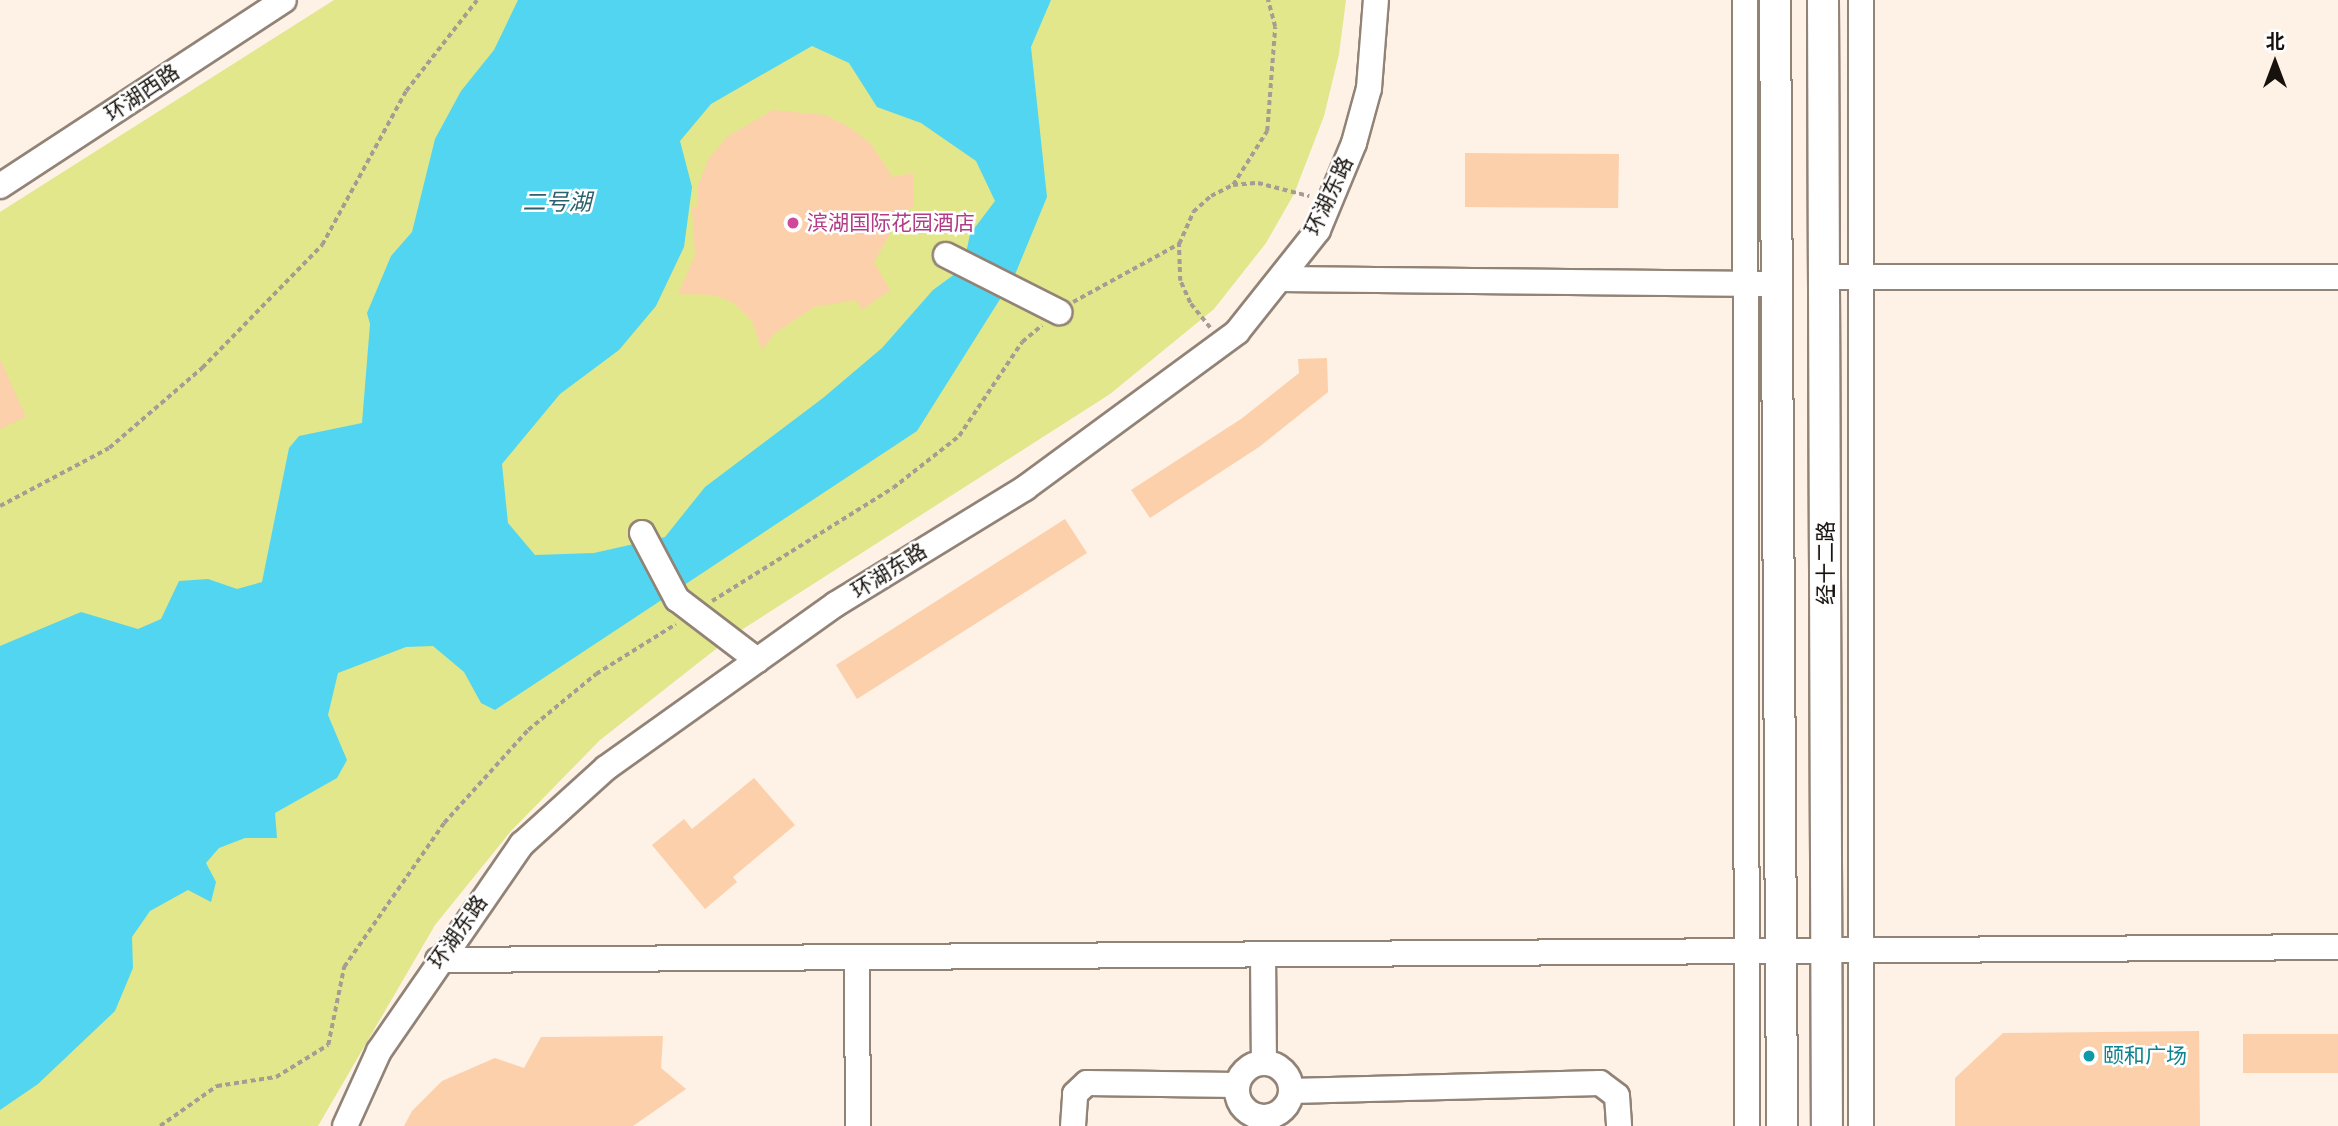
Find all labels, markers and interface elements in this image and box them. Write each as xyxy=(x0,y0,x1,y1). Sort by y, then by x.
north arrow xyxy=(2240,28,2310,98)
text: 北 xyxy=(2265,30,2285,53)
street label: 环湖西路 xyxy=(100,59,184,127)
street label: 环湖东路 xyxy=(1300,153,1358,239)
water label: 二号湖 xyxy=(523,189,591,217)
place label: 滨湖国际花园酒店 xyxy=(807,210,975,236)
marker: 滨湖国际花园酒店 xyxy=(785,215,801,231)
street label: 经十二路 xyxy=(1813,521,1839,605)
street label: 环湖东路 xyxy=(847,538,931,604)
street label: 环湖东路 xyxy=(424,890,492,974)
place label: 颐和广场 xyxy=(2103,1043,2187,1069)
marker: 颐和广场 xyxy=(2081,1048,2097,1064)

